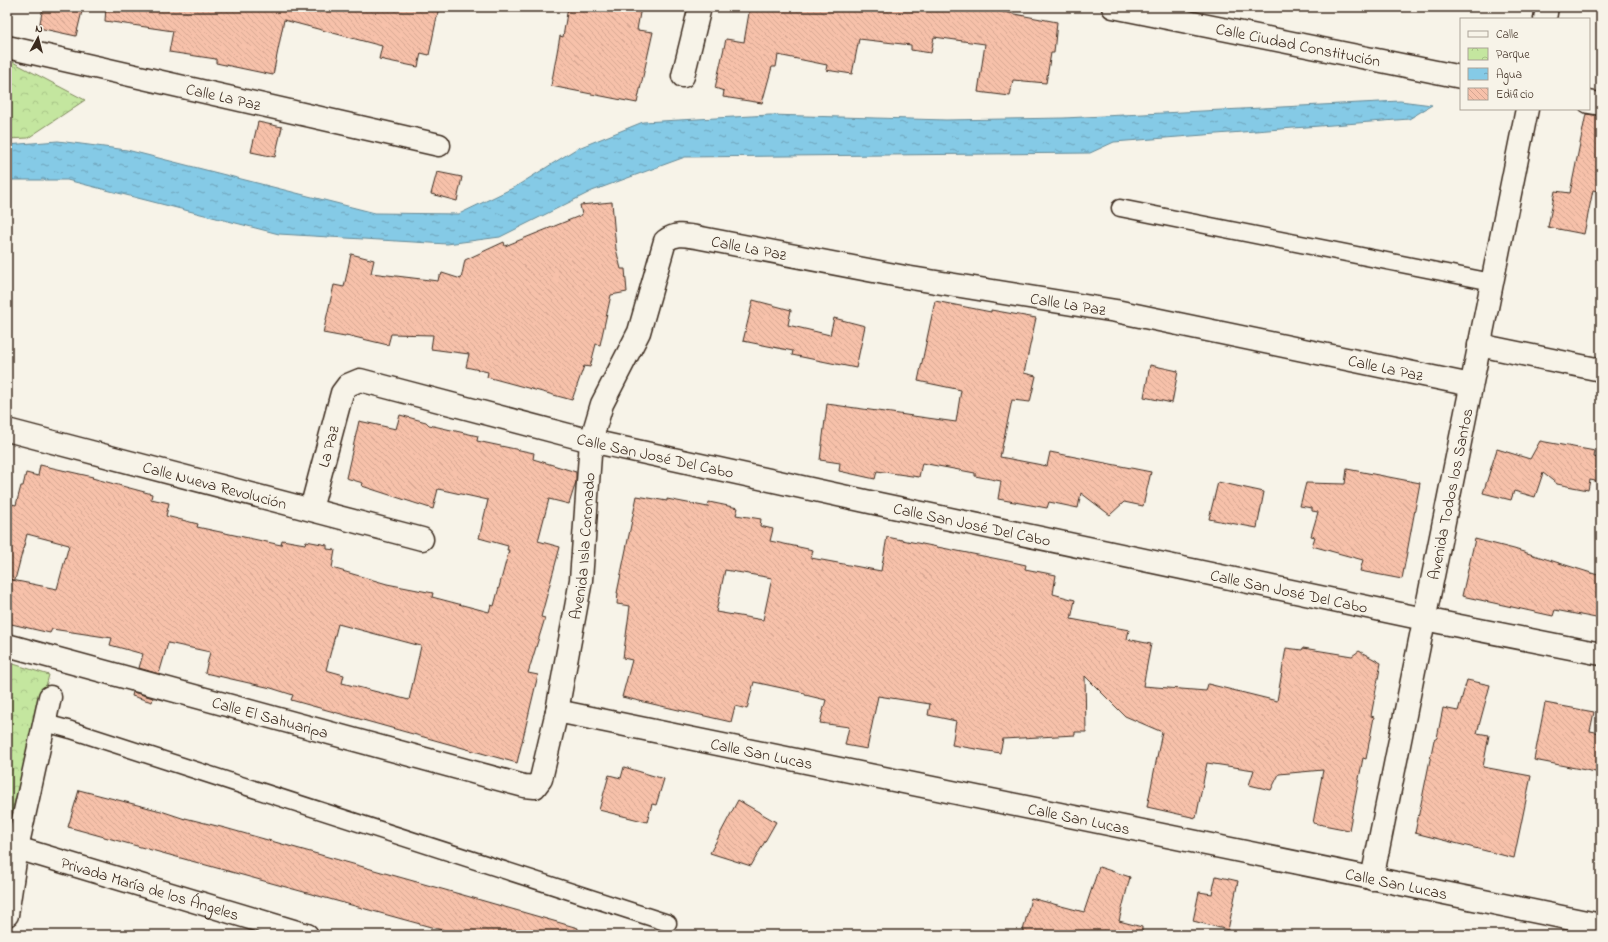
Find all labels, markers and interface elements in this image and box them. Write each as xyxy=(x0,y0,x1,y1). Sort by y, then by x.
north arrow xyxy=(18,18,58,58)
street label: Calle Ciudad Constitución xyxy=(1213,18,1383,75)
legend xyxy=(1460,18,1590,110)
text: N xyxy=(34,21,44,37)
text: Calle xyxy=(1496,26,1519,44)
text: Parque xyxy=(1496,46,1530,64)
text: Agua xyxy=(1496,66,1522,85)
street label: Calle La Paz xyxy=(183,78,263,118)
text: Edificio xyxy=(1496,86,1534,104)
street label: Calle La Paz xyxy=(709,230,789,268)
street label: Calle La Paz xyxy=(1028,287,1108,323)
street label: Calle La Paz xyxy=(1346,350,1425,389)
street label: Avenida Todos los Santos xyxy=(1423,406,1480,582)
street label: La Paz xyxy=(313,423,347,470)
street label: Calle San José Del Cabo xyxy=(574,428,736,486)
street label: Calle Nueva Revolución xyxy=(140,456,289,517)
street label: Avenida Isla Coronado xyxy=(564,472,603,622)
street label: Calle San José Del Cabo xyxy=(891,497,1053,554)
street label: Calle San José Del Cabo xyxy=(1208,564,1370,621)
street label: Calle El Sahuaripa xyxy=(209,691,331,746)
street label: Calle San Lucas xyxy=(708,733,815,777)
street label: Calle San Lucas xyxy=(1025,798,1132,842)
street label: Privada María de los Ángeles xyxy=(57,852,242,928)
street label: Calle San Lucas xyxy=(1343,863,1449,907)

